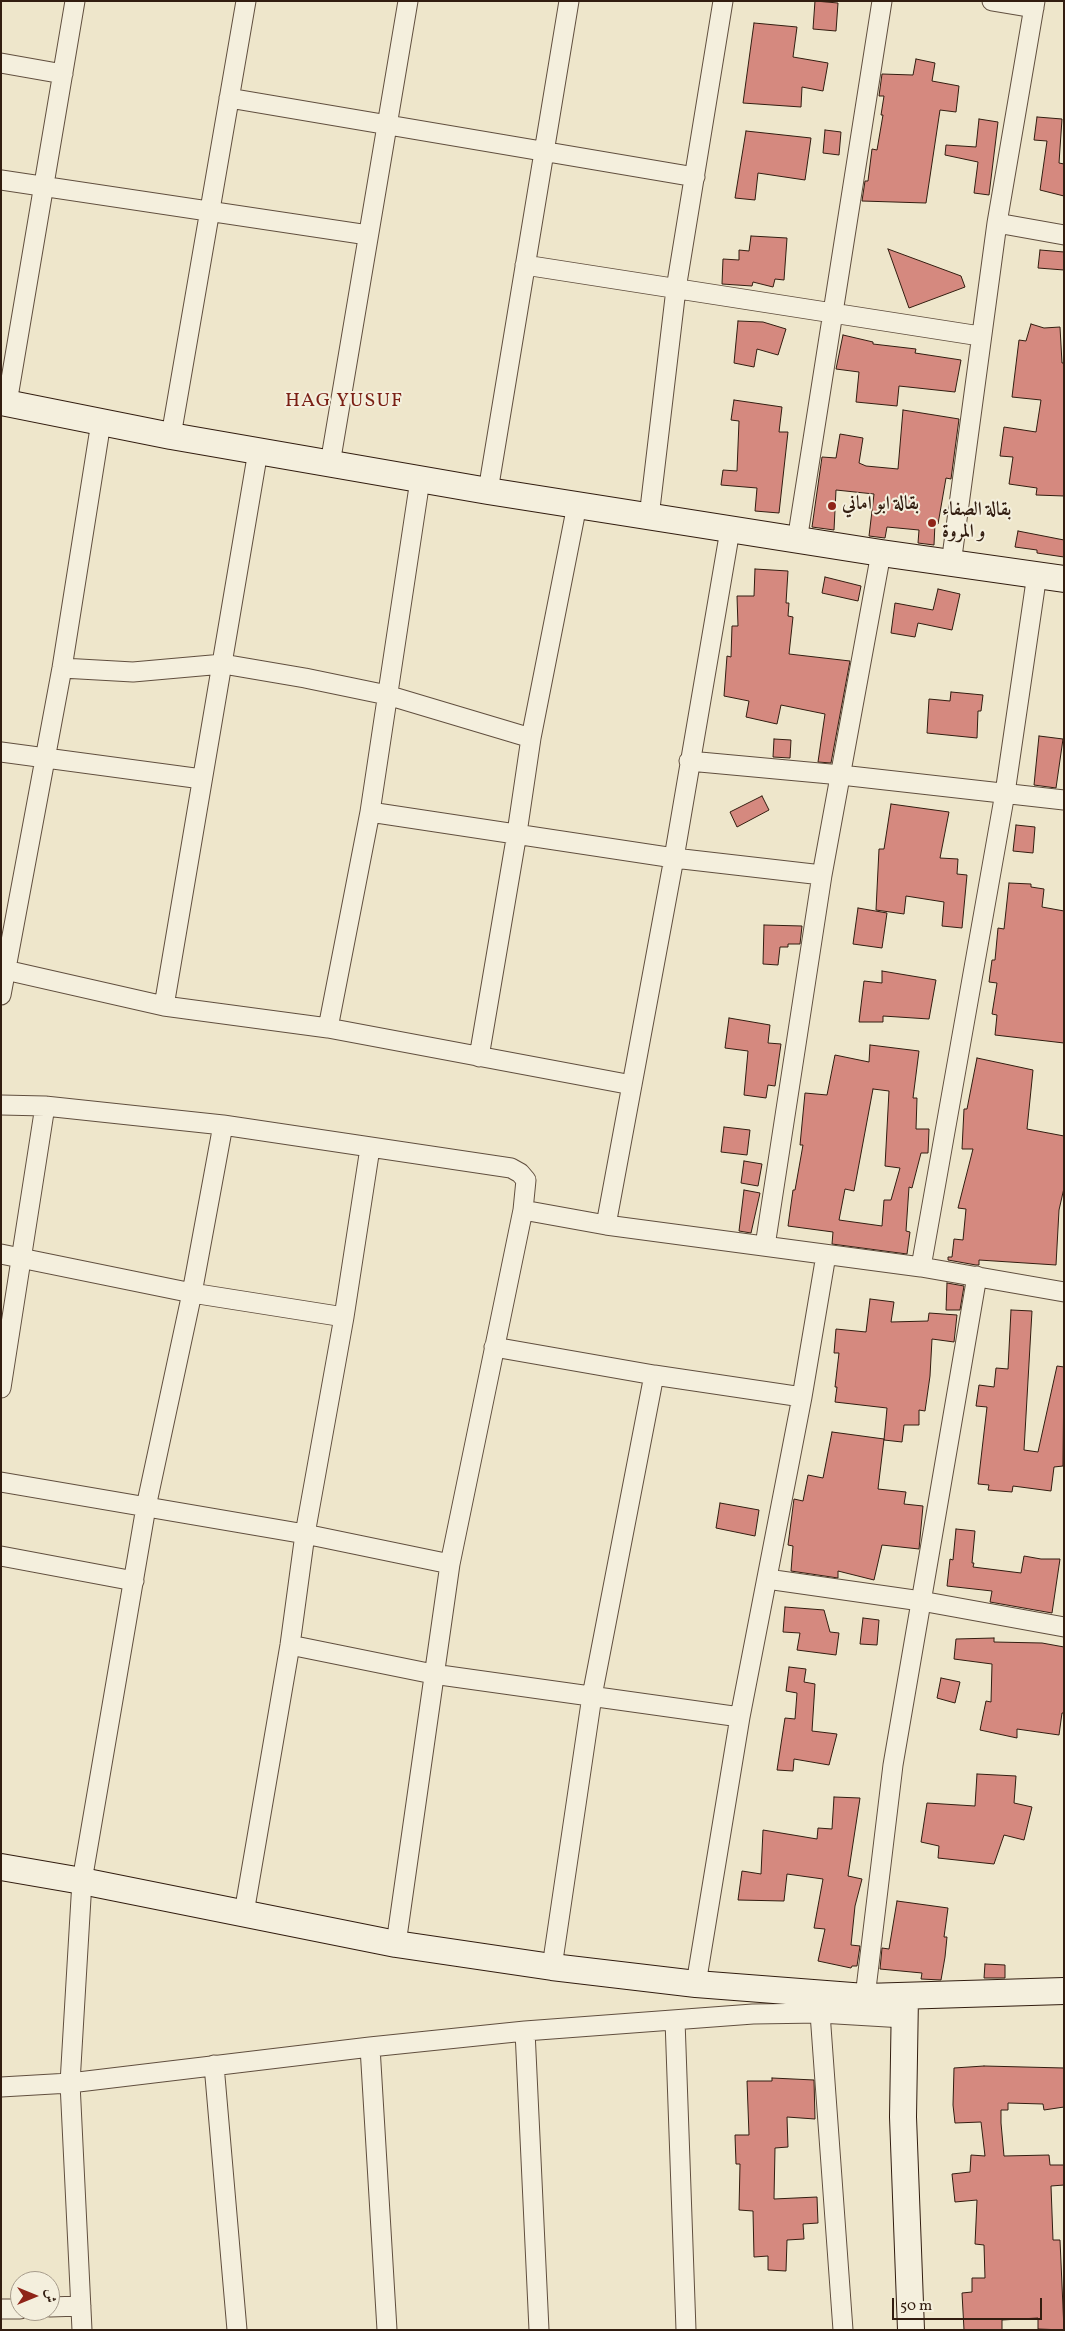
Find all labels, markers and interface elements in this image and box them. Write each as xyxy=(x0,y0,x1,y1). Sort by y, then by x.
district label: HAG YUSUF xyxy=(284,390,404,414)
place label: بقالة ابو اماني xyxy=(842,495,919,517)
marker: بقالة ابو اماني xyxy=(826,500,838,512)
place label: بقالة الصفاء و المروة xyxy=(942,501,1011,545)
marker: بقالة الصفاء و المروة xyxy=(926,517,938,529)
north arrow xyxy=(10,2271,60,2321)
scale bar xyxy=(895,2288,1045,2320)
text: ش xyxy=(40,2289,59,2303)
text: 50 m xyxy=(900,2296,932,2317)

